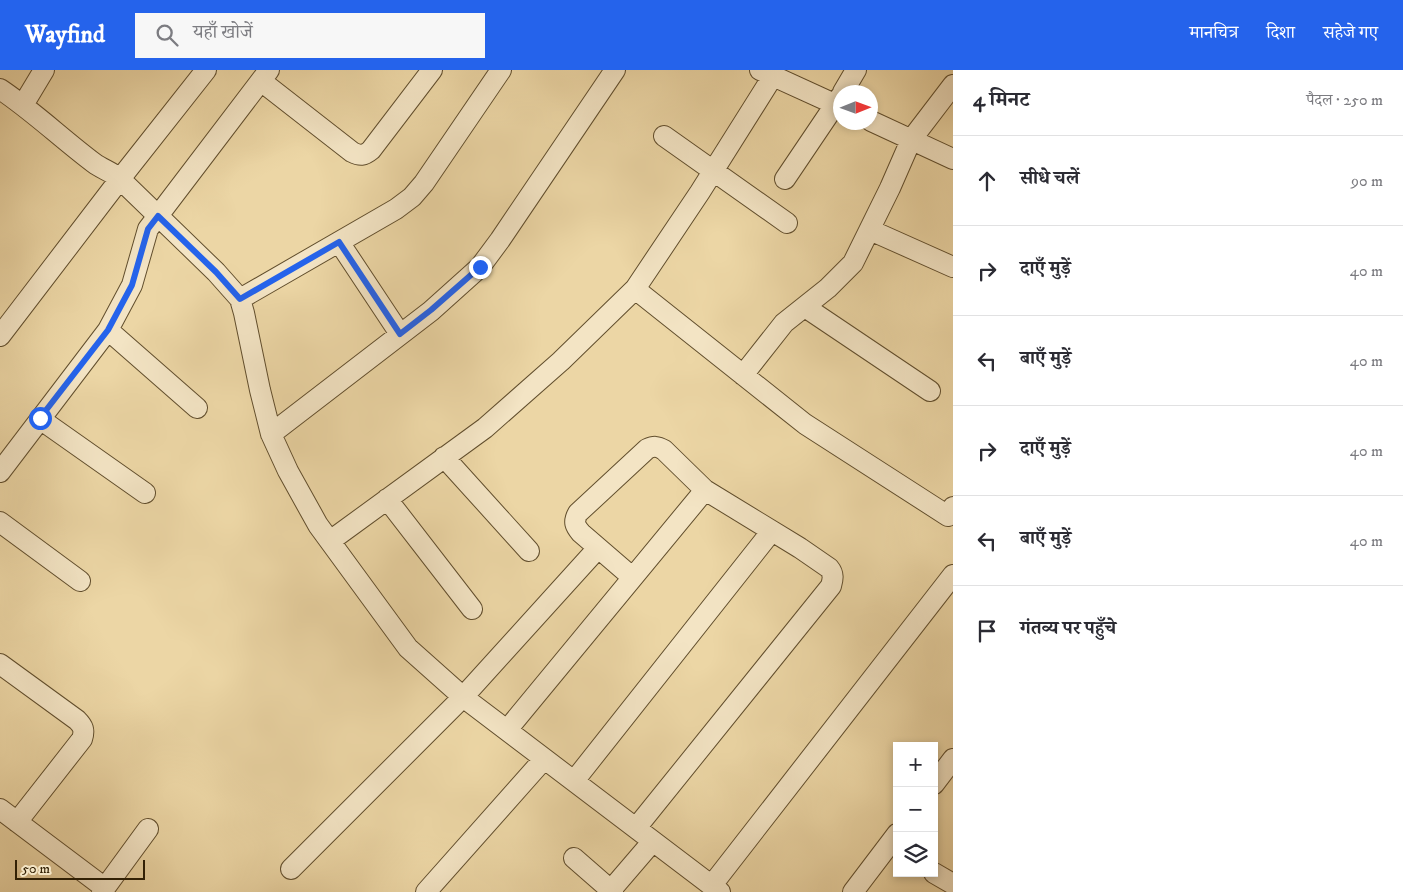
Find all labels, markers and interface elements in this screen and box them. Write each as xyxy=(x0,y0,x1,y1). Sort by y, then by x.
search box xyxy=(135,13,485,58)
text: Wayfind xyxy=(25,20,105,50)
icon: search xyxy=(153,21,181,49)
text: यहाँ खोजें xyxy=(193,21,253,44)
text: मानचित्र xyxy=(1190,22,1238,44)
text: दिशा xyxy=(1266,22,1295,44)
text: सहेजे गए xyxy=(1323,22,1378,44)
north arrow xyxy=(833,85,878,130)
text: 4 मिनट xyxy=(973,87,1029,113)
text: पैदल · 250 m xyxy=(1306,90,1383,110)
icon: ahead xyxy=(973,167,1001,195)
text: सीधे चलें xyxy=(1020,167,1079,190)
text: 90 m xyxy=(1351,171,1383,191)
route end xyxy=(469,256,492,279)
icon: right xyxy=(973,257,1001,285)
text: दाएँ मुड़ें xyxy=(1020,257,1071,280)
text: 40 m xyxy=(1350,261,1383,281)
icon: left xyxy=(973,347,1001,375)
text: बाएँ मुड़ें xyxy=(1020,347,1071,370)
text: 40 m xyxy=(1350,351,1383,371)
route start xyxy=(29,407,52,430)
icon: right xyxy=(973,437,1001,465)
text: दाएँ मुड़ें xyxy=(1020,437,1071,460)
text: 40 m xyxy=(1350,441,1383,461)
icon: left xyxy=(973,527,1001,555)
text: बाएँ मुड़ें xyxy=(1020,527,1071,550)
text: 40 m xyxy=(1350,531,1383,551)
icon: arrive xyxy=(973,617,1001,645)
text: गंतव्य पर पहुँचे xyxy=(1020,617,1116,640)
map controls xyxy=(893,742,938,877)
button: + xyxy=(893,742,938,787)
button: − xyxy=(893,787,938,832)
button: layers xyxy=(893,832,938,877)
scale bar xyxy=(15,857,145,880)
text: 50 m xyxy=(22,860,50,878)

